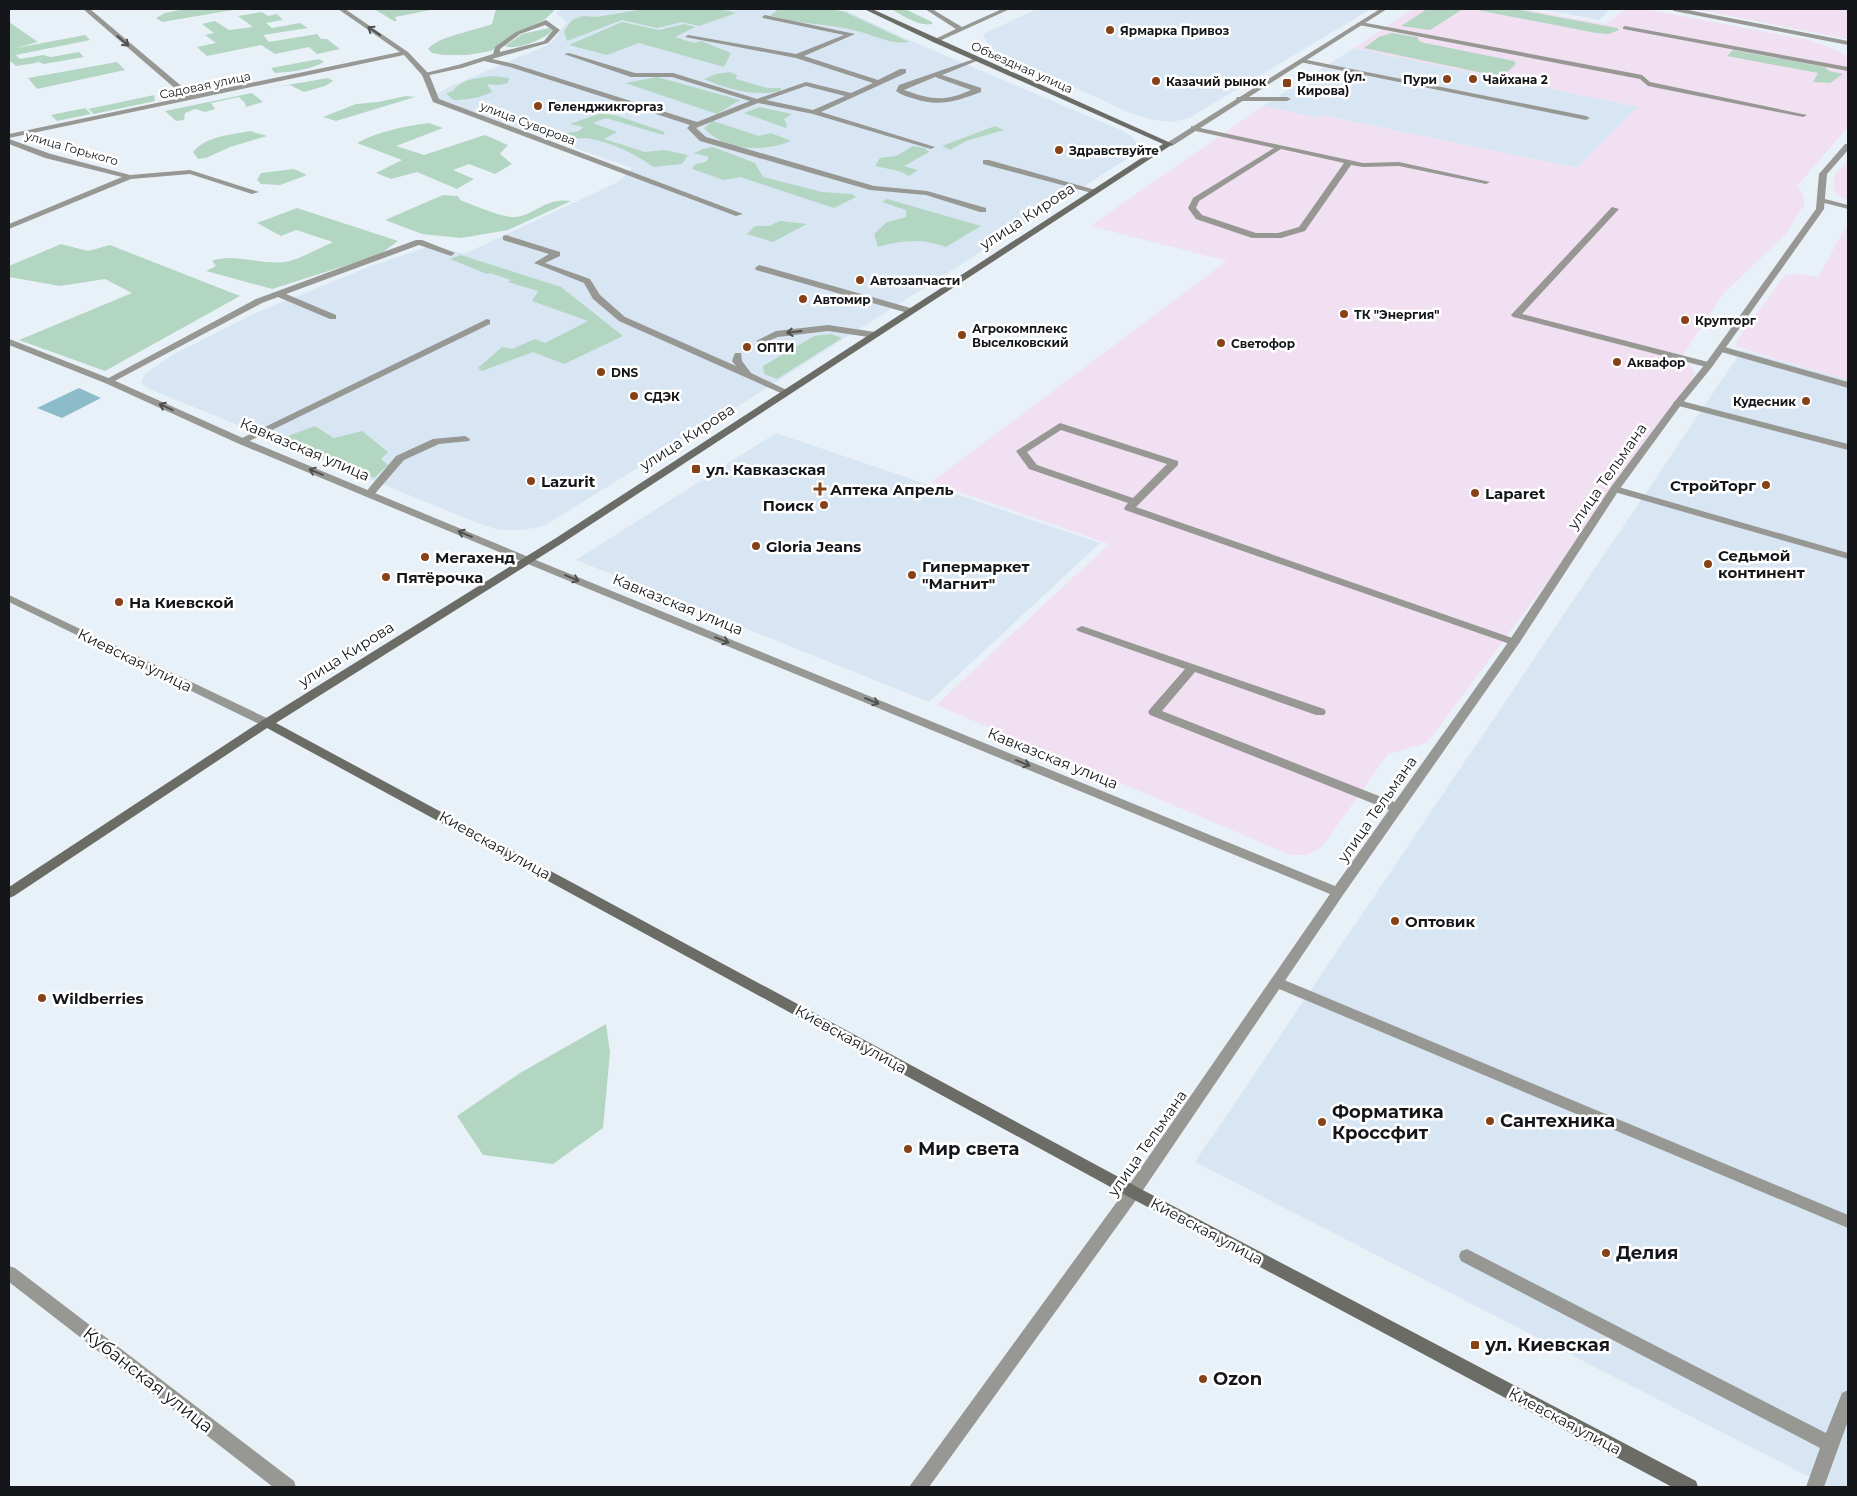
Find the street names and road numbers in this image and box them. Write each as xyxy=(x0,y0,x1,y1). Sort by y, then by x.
street label: Объездная улица xyxy=(969,38,1075,96)
street label: Садовая улица xyxy=(158,68,252,102)
street label: улица Суворова xyxy=(477,98,578,148)
street label: улица Горького xyxy=(23,127,121,169)
street label: улица Кирова xyxy=(975,178,1078,254)
street label: улица Кирова xyxy=(635,399,738,475)
street label: Кавказская улица xyxy=(237,413,373,485)
street label: улица Тельмана xyxy=(1563,419,1651,534)
street label: Кавказская улица xyxy=(610,569,746,639)
street label: улица Кирова xyxy=(294,617,397,692)
street label: Киевская улица xyxy=(75,624,195,696)
street label: Кавказская улица xyxy=(985,723,1121,793)
street label: улица Тельмана xyxy=(1333,752,1421,867)
street label: Киевская улица xyxy=(436,806,554,884)
street label: Киевская улица xyxy=(792,1000,910,1078)
street label: улица Тельмана xyxy=(1103,1086,1191,1201)
street label: Киевская улица xyxy=(1147,1193,1267,1269)
street label: Кубанская улица xyxy=(78,1322,218,1438)
street label: Киевская улица xyxy=(1505,1383,1625,1459)

